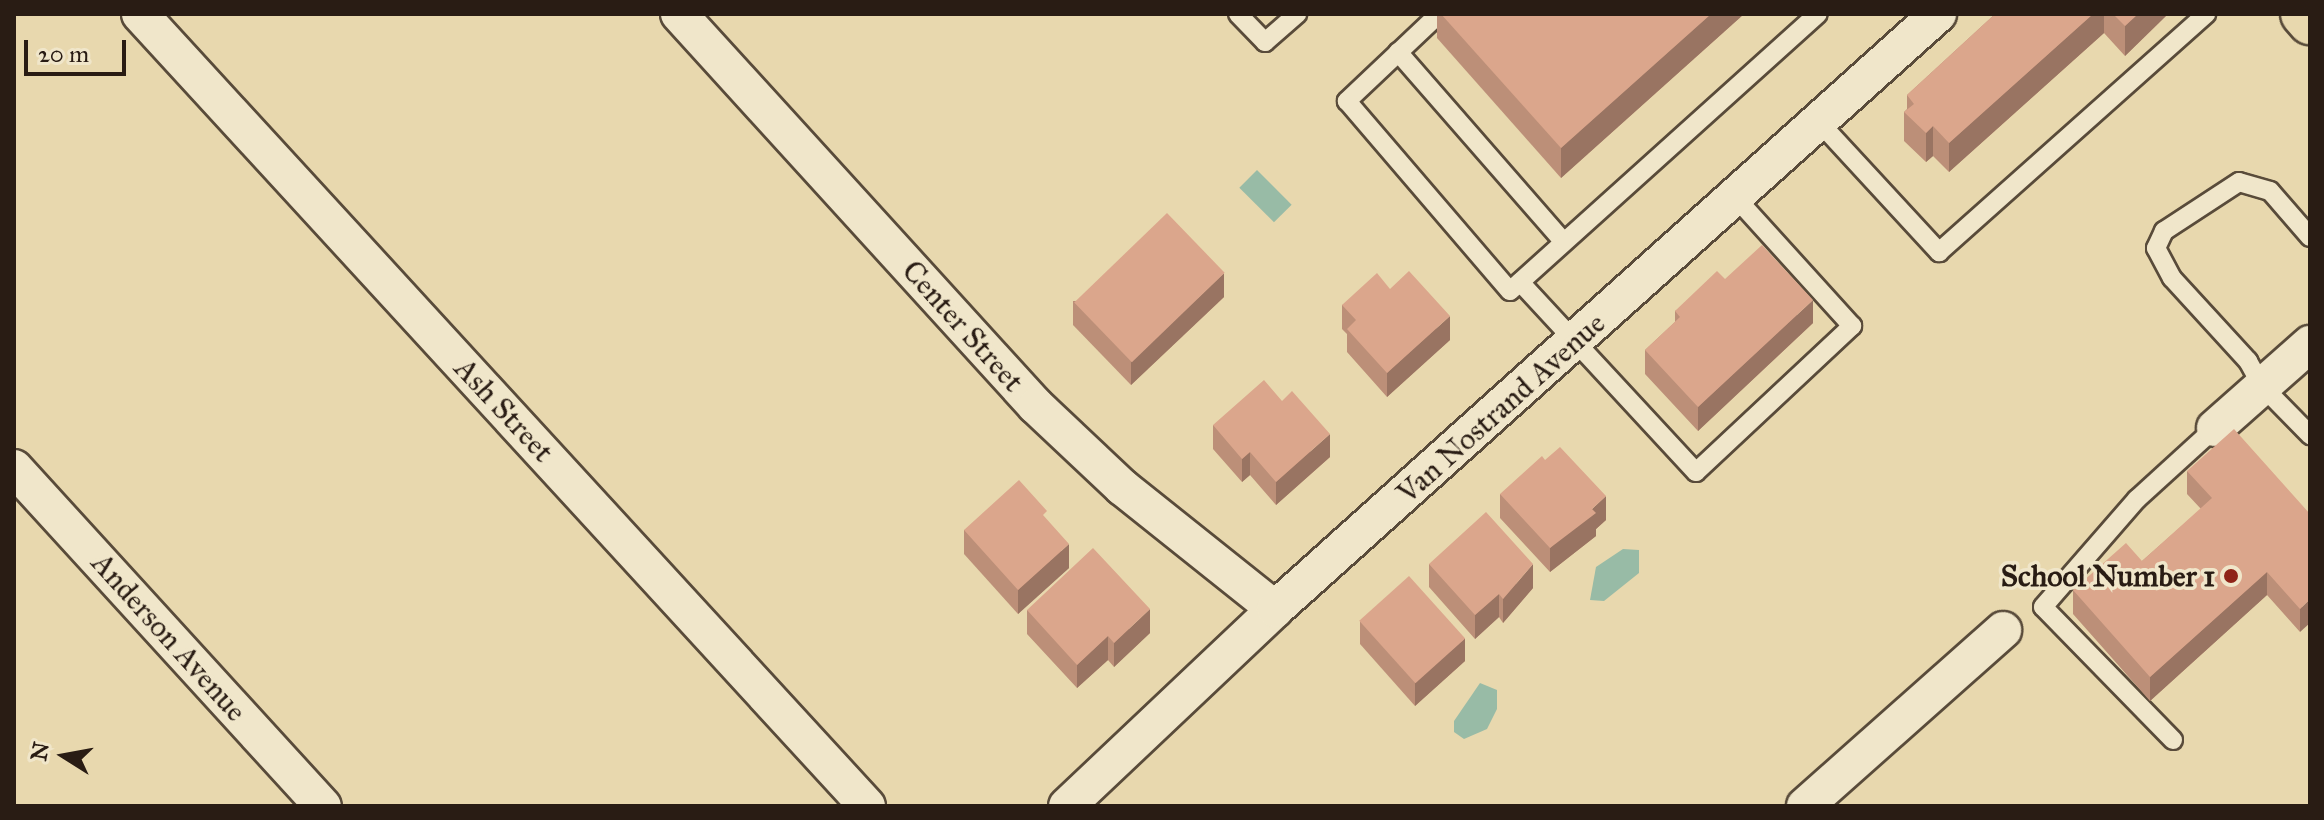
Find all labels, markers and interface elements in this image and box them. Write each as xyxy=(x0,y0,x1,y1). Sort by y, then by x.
scale bar xyxy=(28,24,130,74)
text: 20 m xyxy=(38,39,89,69)
street label: Center Street xyxy=(895,253,1031,399)
street label: Van Nostrand Avenue xyxy=(1390,305,1612,511)
street label: Ash Street xyxy=(447,351,561,469)
street label: Anderson Avenue xyxy=(84,545,254,729)
place label: School Number 1 xyxy=(2001,558,2215,594)
marker: School Number 1 xyxy=(2222,567,2240,585)
north arrow xyxy=(24,716,104,796)
text: N xyxy=(25,740,55,763)

